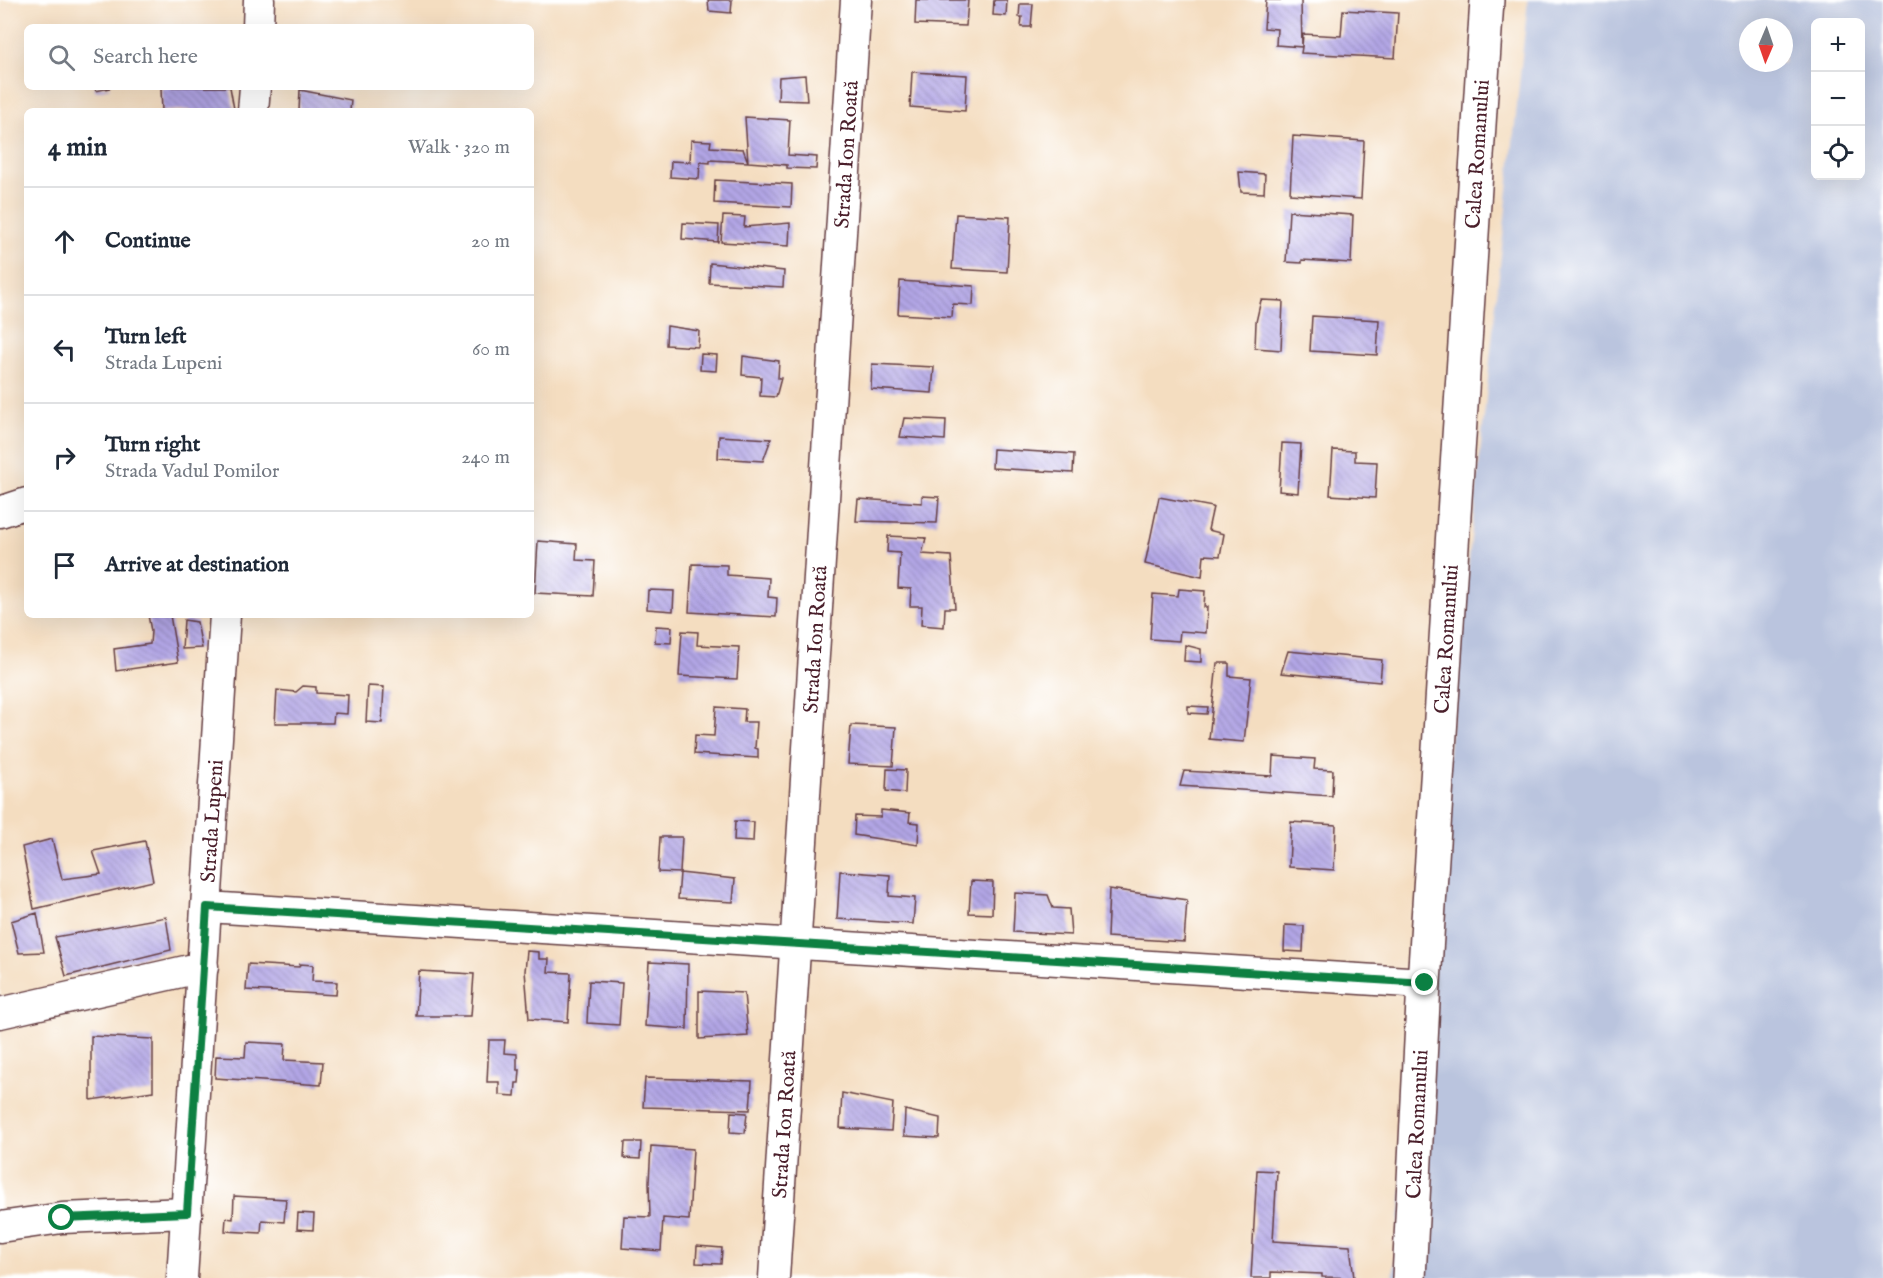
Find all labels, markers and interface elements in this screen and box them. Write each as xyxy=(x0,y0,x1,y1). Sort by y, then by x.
north arrow xyxy=(1739,18,1793,72)
map controls xyxy=(1811,18,1865,180)
button: + xyxy=(1811,18,1865,72)
search box xyxy=(24,24,534,90)
icon: search xyxy=(45,41,78,74)
text: Search here xyxy=(93,43,198,71)
button: − xyxy=(1811,72,1865,126)
street label: Strada Ion Roată xyxy=(829,79,866,229)
street label: Calea Romanului xyxy=(1460,79,1497,230)
button: locate xyxy=(1811,126,1865,180)
text: 4 min xyxy=(48,131,107,164)
text: Walk · 320 m xyxy=(408,135,510,160)
icon: ahead xyxy=(48,225,81,258)
text: Continue xyxy=(105,227,191,255)
text: 20 m xyxy=(471,229,510,254)
text: Turn left xyxy=(105,323,187,351)
icon: left xyxy=(48,333,81,366)
text: 60 m xyxy=(472,337,510,362)
text: Strada Lupeni xyxy=(105,351,222,376)
text: Turn right xyxy=(105,431,200,459)
icon: right xyxy=(48,441,81,474)
text: 240 m xyxy=(461,445,510,470)
text: Strada Vadul Pomilor xyxy=(105,459,279,484)
icon: arrive xyxy=(48,549,81,582)
text: Arrive at destination xyxy=(105,551,289,579)
street label: Strada Ion Roată xyxy=(798,564,835,714)
street label: Calea Romanului xyxy=(1429,564,1466,715)
street label: Strada Lupeni xyxy=(196,759,231,883)
route end xyxy=(1411,969,1437,995)
street label: Strada Ion Roată xyxy=(767,1049,804,1199)
street label: Calea Romanului xyxy=(1401,1049,1436,1200)
route start xyxy=(48,1204,74,1230)

